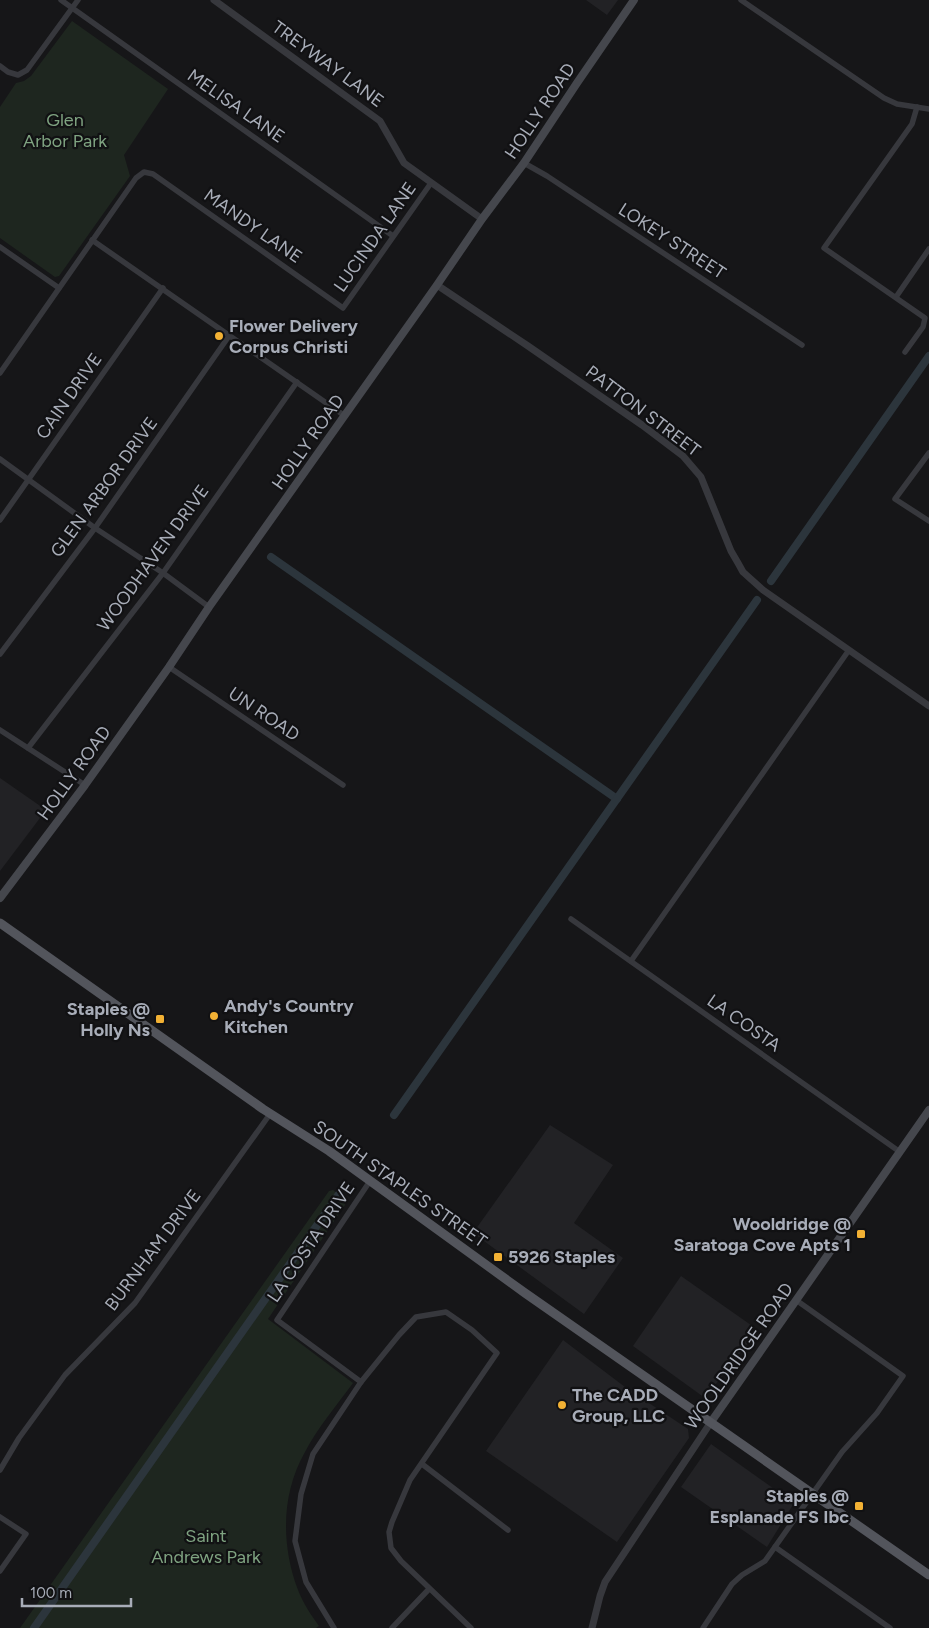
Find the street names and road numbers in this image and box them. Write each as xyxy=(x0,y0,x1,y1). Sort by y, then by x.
street label: TREYWAY LANE xyxy=(268,16,388,112)
street label: HOLLY ROAD xyxy=(500,59,580,163)
street label: MELISA LANE xyxy=(183,64,289,148)
street label: LUCINDA LANE xyxy=(329,178,421,296)
street label: MANDY LANE xyxy=(200,184,306,268)
street label: LOKEY STREET xyxy=(614,198,730,284)
street label: CAIN DRIVE xyxy=(31,349,107,443)
street label: PATTON STREET xyxy=(581,361,705,461)
street label: HOLLY ROAD xyxy=(267,390,349,494)
street label: GLEN ARBOR DRIVE xyxy=(46,413,162,561)
street label: WOODHAVEN DRIVE xyxy=(92,480,214,636)
street label: UN ROAD xyxy=(224,682,304,746)
street label: HOLLY ROAD xyxy=(32,722,116,824)
street label: LA COSTA xyxy=(703,990,785,1056)
street label: SOUTH STAPLES STREET xyxy=(309,1116,491,1252)
street label: LA COSTA DRIVE xyxy=(262,1177,360,1307)
street label: BURNHAM DRIVE xyxy=(100,1185,206,1315)
street label: WOOLDRIDGE ROAD xyxy=(680,1278,798,1434)

